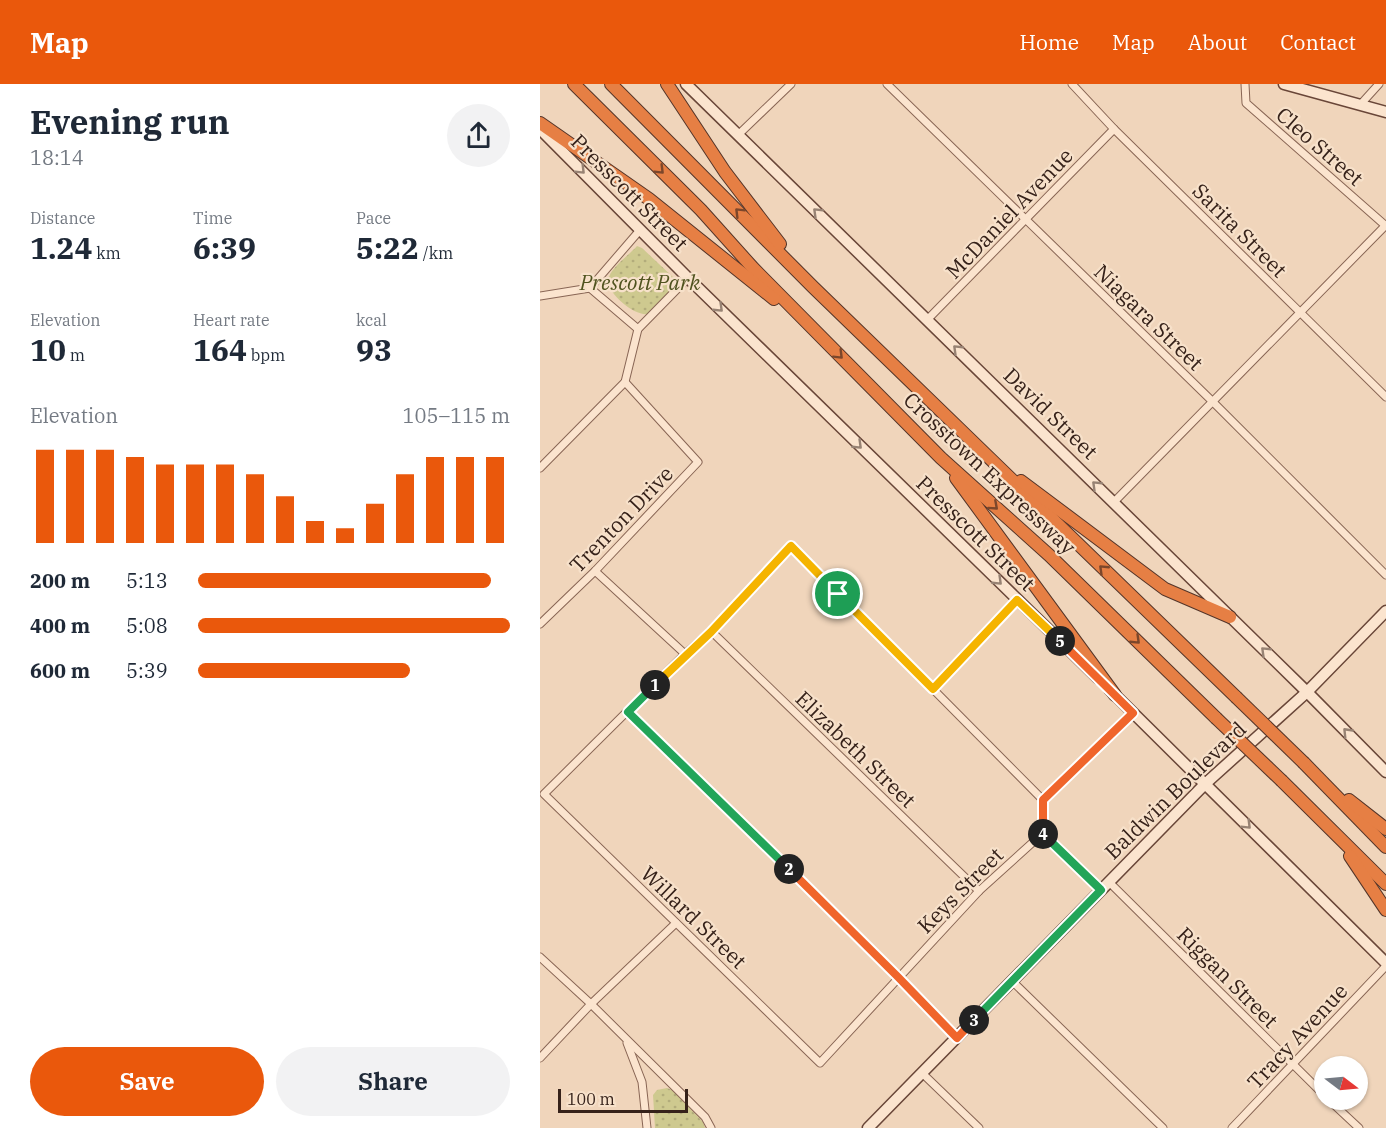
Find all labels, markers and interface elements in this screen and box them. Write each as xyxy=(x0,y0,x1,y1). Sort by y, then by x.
text: Map xyxy=(30,24,89,61)
text: Home xyxy=(1019,28,1079,56)
text: Map xyxy=(1112,28,1155,56)
text: About xyxy=(1188,28,1247,56)
text: Contact xyxy=(1280,28,1356,56)
text: Evening run xyxy=(30,100,230,143)
street label: Cleo Street xyxy=(1270,100,1370,192)
button: share xyxy=(447,104,510,167)
street label: Presscott Street xyxy=(565,127,695,257)
street label: McDaniel Avenue xyxy=(939,142,1079,284)
text: 18:14 xyxy=(30,144,84,171)
one-way arrow xyxy=(653,162,664,173)
one-way arrow xyxy=(574,164,585,174)
street label: Sarita Street xyxy=(1187,177,1293,283)
text: Distance xyxy=(30,208,95,228)
text: Time xyxy=(193,208,232,228)
text: Pace xyxy=(356,208,391,228)
one-way arrow xyxy=(735,209,746,220)
one-way arrow xyxy=(814,209,825,220)
text: 1.24 xyxy=(30,228,92,267)
text: 6:39 xyxy=(193,228,256,267)
text: 5:22 xyxy=(356,228,419,267)
text: km xyxy=(92,243,121,263)
text: /km xyxy=(419,243,453,263)
street label: Niagara Street xyxy=(1088,258,1210,376)
park label: Prescott Park xyxy=(579,268,701,296)
one-way arrow xyxy=(711,301,722,312)
text: Elevation xyxy=(30,310,100,330)
text: Heart rate xyxy=(193,310,270,330)
text: kcal xyxy=(356,310,387,330)
text: 10 xyxy=(30,330,66,369)
text: 164 xyxy=(193,330,247,369)
text: 93 xyxy=(356,330,392,369)
text: m xyxy=(66,345,85,365)
text: bpm xyxy=(247,345,285,365)
one-way arrow xyxy=(953,345,964,356)
one-way arrow xyxy=(832,348,843,359)
street label: David Street xyxy=(998,361,1104,465)
street label: Crosstown Expressway xyxy=(898,386,1083,561)
text: Elevation xyxy=(30,402,118,429)
text: 105–115 m xyxy=(403,402,510,429)
one-way arrow xyxy=(851,437,862,448)
street label: Trenton Drive xyxy=(563,460,679,578)
street label: Presscott Street xyxy=(911,469,1041,597)
one-way arrow xyxy=(1093,481,1104,492)
one-way arrow xyxy=(987,499,998,510)
one-way arrow xyxy=(1100,565,1111,576)
text: 200 m xyxy=(30,567,90,594)
text: 5:13 xyxy=(126,567,168,594)
pin xyxy=(812,568,863,619)
one-way arrow xyxy=(991,574,1001,585)
icon: arrive xyxy=(821,577,854,610)
text: 400 m xyxy=(30,612,90,639)
text: 5:08 xyxy=(126,612,168,639)
pin: 5 xyxy=(1045,626,1075,656)
text: 5 xyxy=(1055,631,1065,651)
one-way arrow xyxy=(1129,632,1140,643)
one-way arrow xyxy=(1262,647,1272,658)
text: 600 m xyxy=(30,657,90,684)
text: 5:39 xyxy=(126,657,168,684)
pin: 1 xyxy=(640,670,670,700)
text: 1 xyxy=(650,675,660,695)
street label: Elizabeth Street xyxy=(790,685,922,813)
street label: Baldwin Boulevard xyxy=(1098,715,1252,865)
one-way arrow xyxy=(1343,728,1354,739)
one-way arrow xyxy=(1239,817,1250,828)
pin: 4 xyxy=(1028,819,1058,849)
text: 4 xyxy=(1038,824,1048,844)
street label: Keys Street xyxy=(911,841,1009,939)
pin: 2 xyxy=(774,854,804,884)
street label: Willard Street xyxy=(635,859,753,975)
text: 2 xyxy=(784,859,794,879)
street label: Riggan Street xyxy=(1171,920,1285,1034)
street label: Tracy Avenue xyxy=(1241,977,1353,1095)
pin: 3 xyxy=(959,1005,989,1035)
text: 3 xyxy=(969,1010,979,1030)
button: Save xyxy=(30,1047,264,1116)
button: Share xyxy=(276,1047,510,1116)
north arrow xyxy=(1314,1056,1368,1110)
map controls xyxy=(1314,1056,1368,1110)
scale bar xyxy=(558,1086,688,1114)
text: 100 m xyxy=(567,1089,615,1109)

